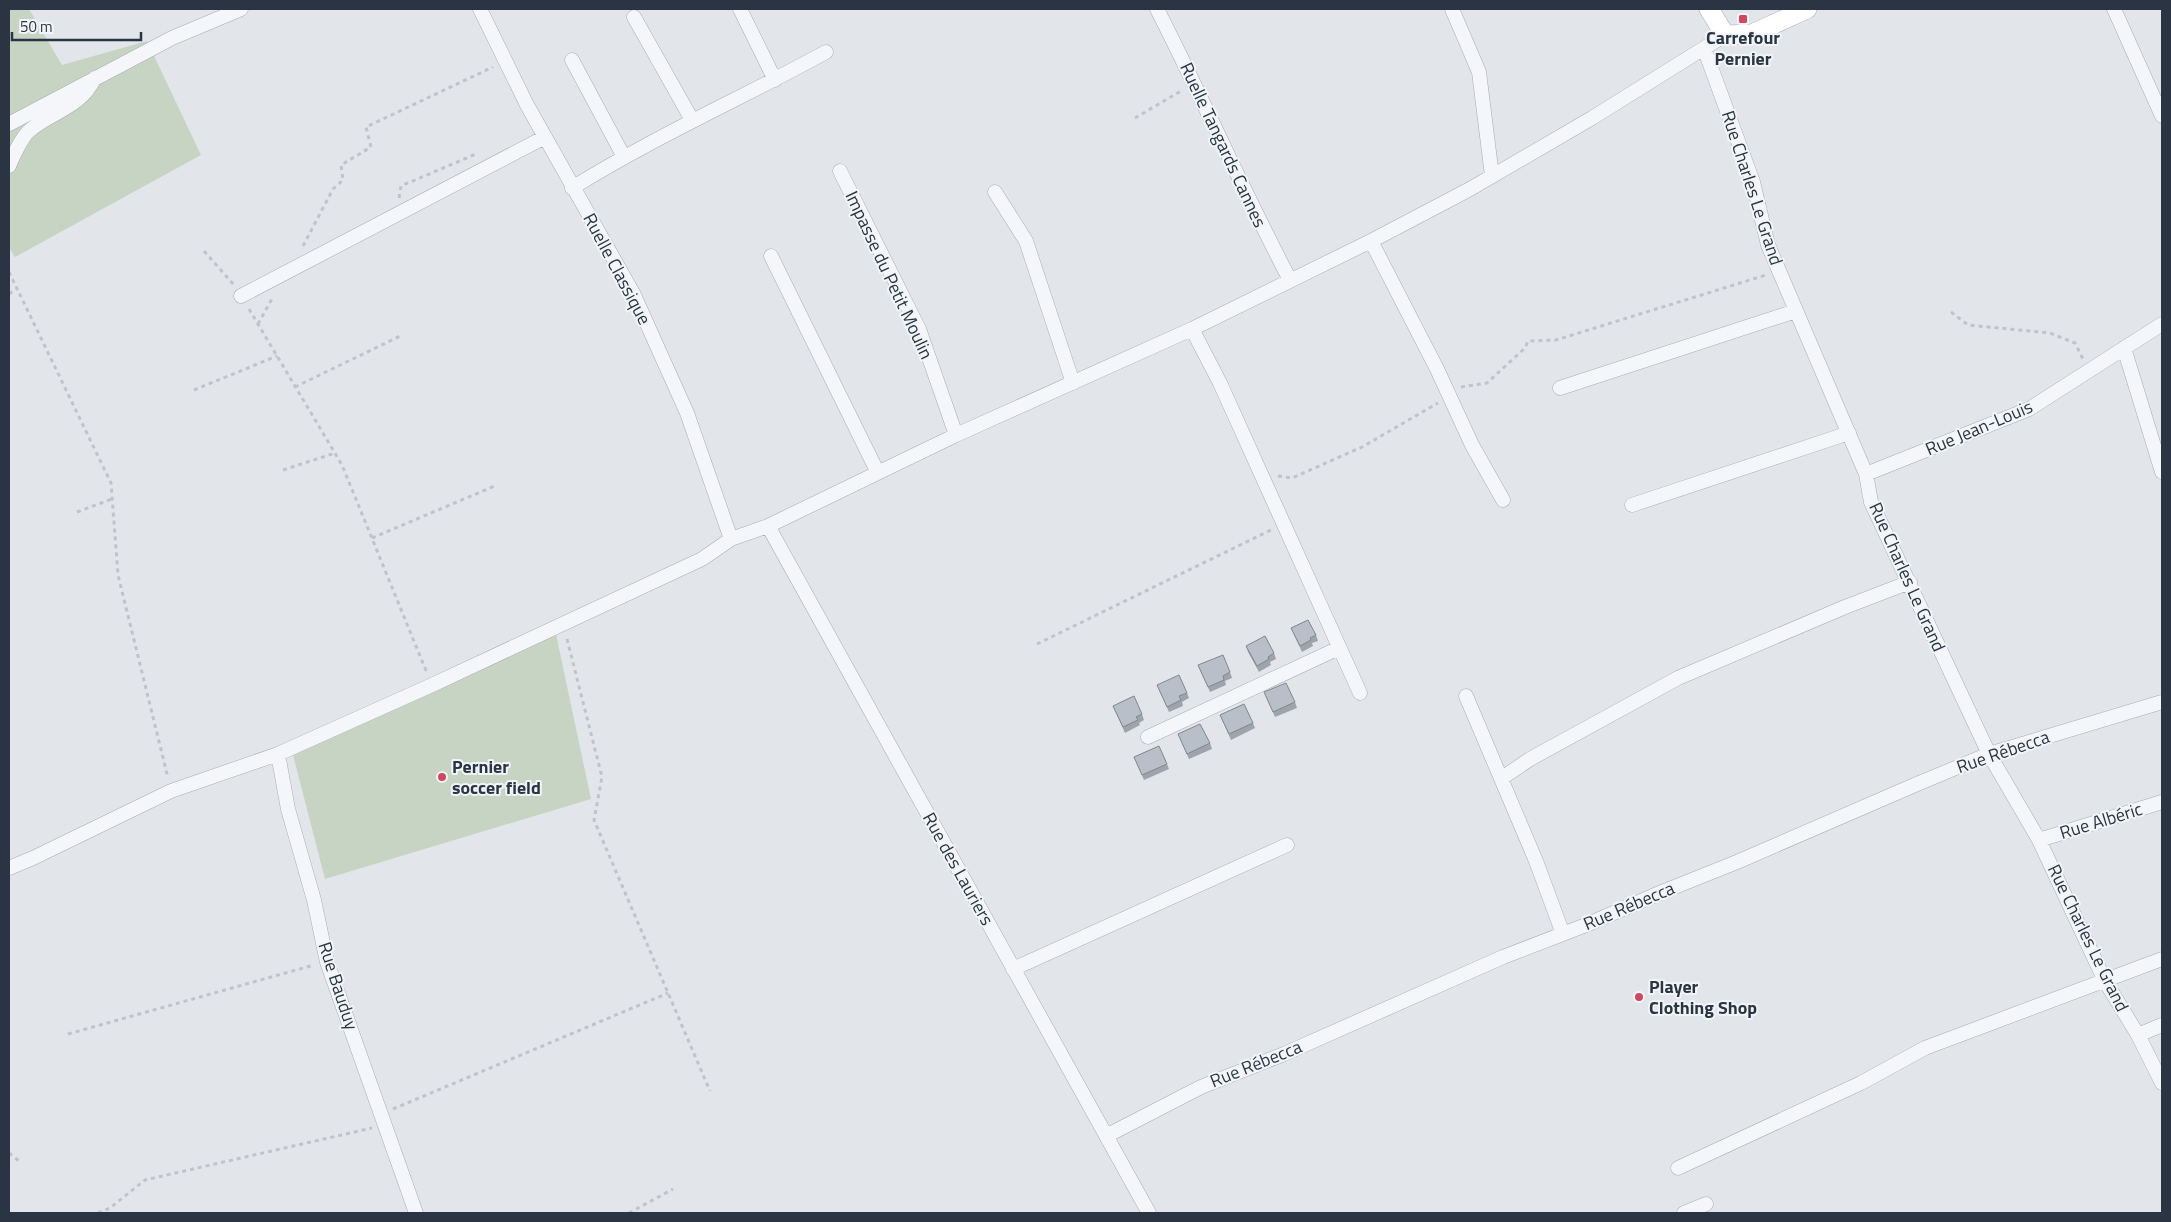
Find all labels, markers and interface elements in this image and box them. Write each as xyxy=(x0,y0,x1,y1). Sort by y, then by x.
scale bar xyxy=(12,10,141,42)
marker: Carrefour Pernier xyxy=(1737,13,1749,25)
text: 50 m xyxy=(20,15,53,38)
place label: Carrefour Pernier xyxy=(1706,24,1780,72)
street label: Ruelle Tangards Cannes xyxy=(1173,58,1274,232)
street label: Rue Charles Le Grand xyxy=(1715,107,1790,269)
street label: Impasse du Petit Moulin xyxy=(839,186,940,363)
street label: Ruelle Classique xyxy=(577,208,658,329)
street label: Rue Jean-Louis xyxy=(1921,393,2037,462)
street label: Rue Charles Le Grand xyxy=(1862,498,1953,656)
street label: Rue Rébecca xyxy=(1953,723,2053,780)
place label: Pernier soccer field xyxy=(452,753,541,801)
marker: Pernier soccer field xyxy=(436,771,448,783)
street label: Rue Albéric xyxy=(2056,795,2146,846)
street label: Rue des Lauriers xyxy=(916,807,1001,930)
street label: Rue Charles Le Grand xyxy=(2041,859,2136,1016)
street label: Rue Rébecca xyxy=(1579,874,1679,937)
street label: Rue Bauduy xyxy=(312,938,365,1034)
place label: Player Clothing Shop xyxy=(1649,973,1757,1021)
marker: Player Clothing Shop xyxy=(1633,991,1645,1003)
street label: Rue Rébecca xyxy=(1206,1033,1306,1094)

